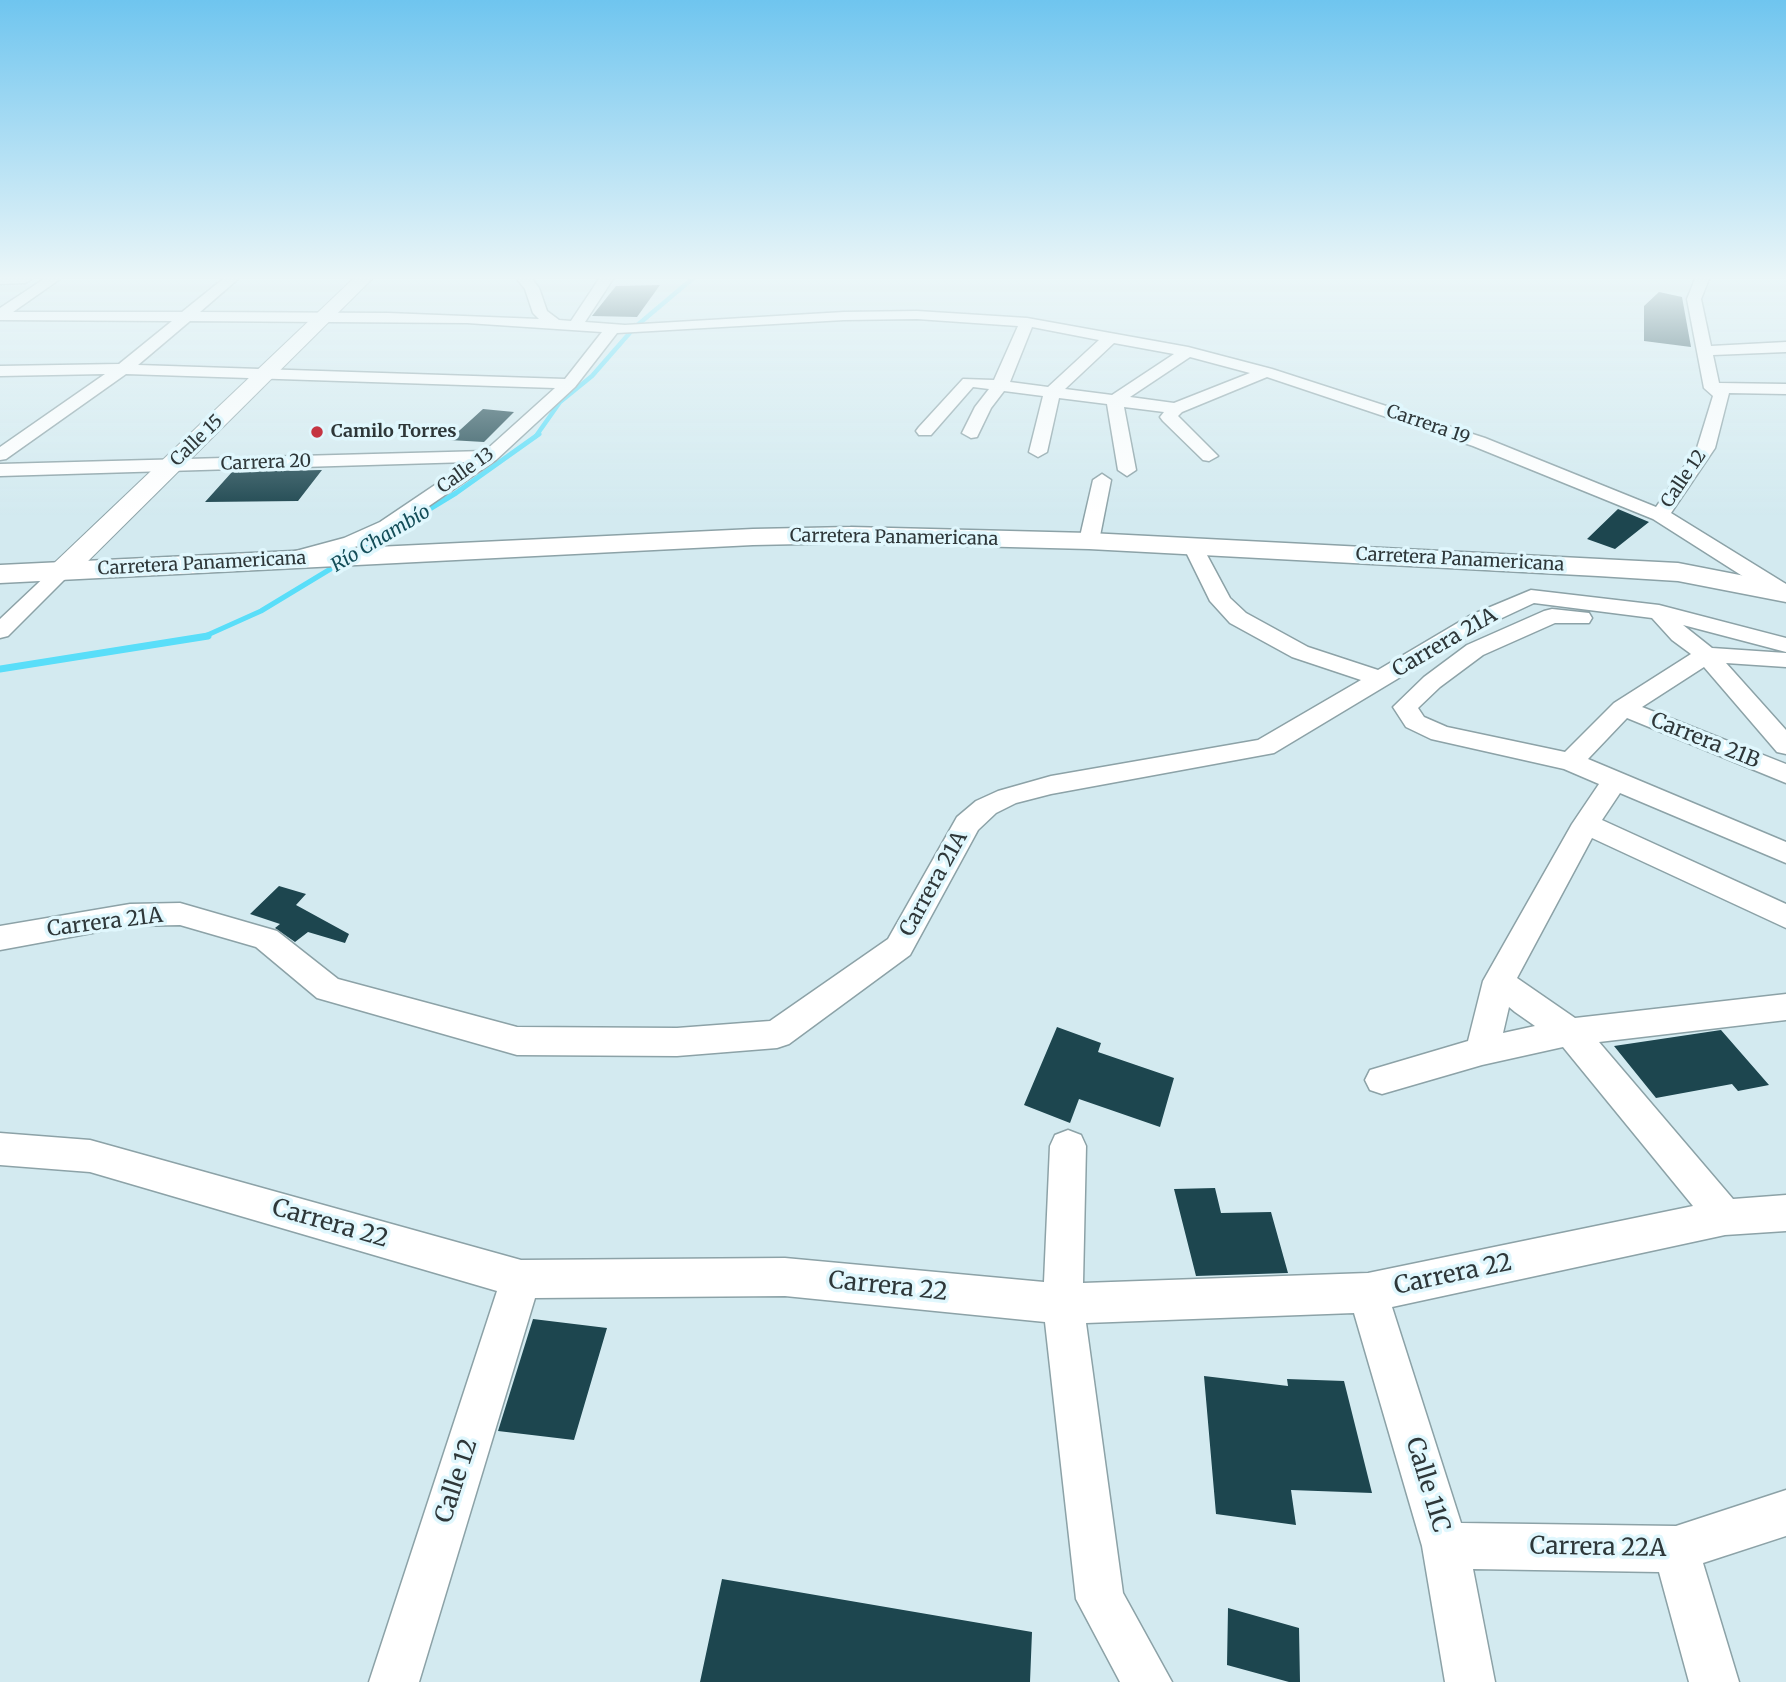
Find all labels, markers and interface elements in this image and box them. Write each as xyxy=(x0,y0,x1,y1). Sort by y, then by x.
street label: Carrera 19 xyxy=(1383,401,1473,449)
street label: Calle 15 xyxy=(166,411,228,471)
place label: Camilo Torres xyxy=(331,421,457,443)
marker: Camilo Torres xyxy=(309,424,325,440)
street label: Calle 13 xyxy=(433,444,499,498)
street label: Calle 12 xyxy=(1657,446,1711,512)
street label: Carrera 20 xyxy=(220,451,312,475)
water label: Río Chambío xyxy=(327,501,435,577)
street label: Carretera Panamericana xyxy=(790,525,998,551)
street label: Carretera Panamericana xyxy=(1355,544,1565,576)
street label: Carretera Panamericana xyxy=(97,548,307,580)
street label: Carrera 21A xyxy=(1388,603,1502,683)
street label: Carrera 21B xyxy=(1647,708,1763,774)
street label: Carrera 21A xyxy=(895,827,973,941)
street label: Carrera 21A xyxy=(46,903,164,943)
street label: Carrera 22 xyxy=(269,1194,391,1254)
street label: Carrera 22 xyxy=(1392,1248,1514,1302)
street label: Carrera 22 xyxy=(827,1266,949,1308)
street label: Calle 11C xyxy=(1399,1434,1455,1536)
street label: Calle 12 xyxy=(430,1435,484,1527)
street label: Carrera 22A xyxy=(1529,1532,1667,1564)

